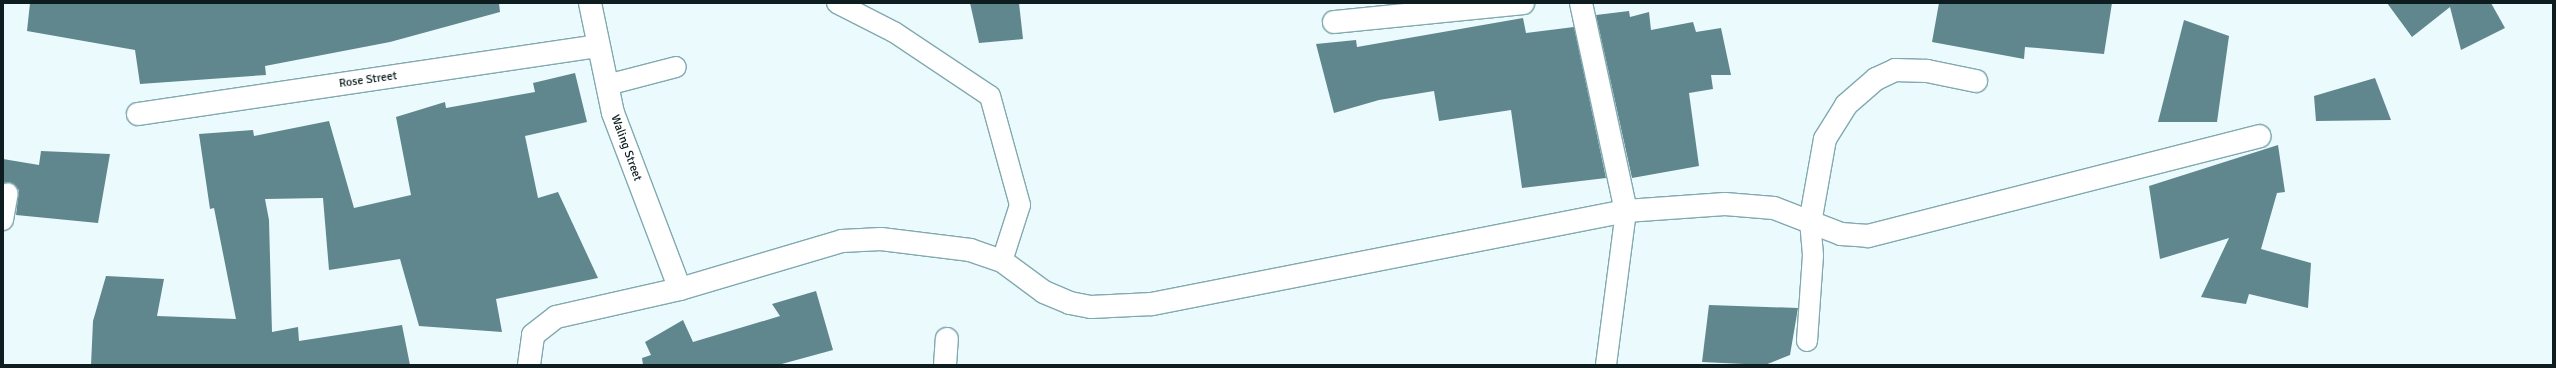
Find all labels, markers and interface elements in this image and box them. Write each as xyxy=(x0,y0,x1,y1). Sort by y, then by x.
street label: Rose Street xyxy=(338,69,398,91)
street label: Waling Street xyxy=(607,113,645,183)

